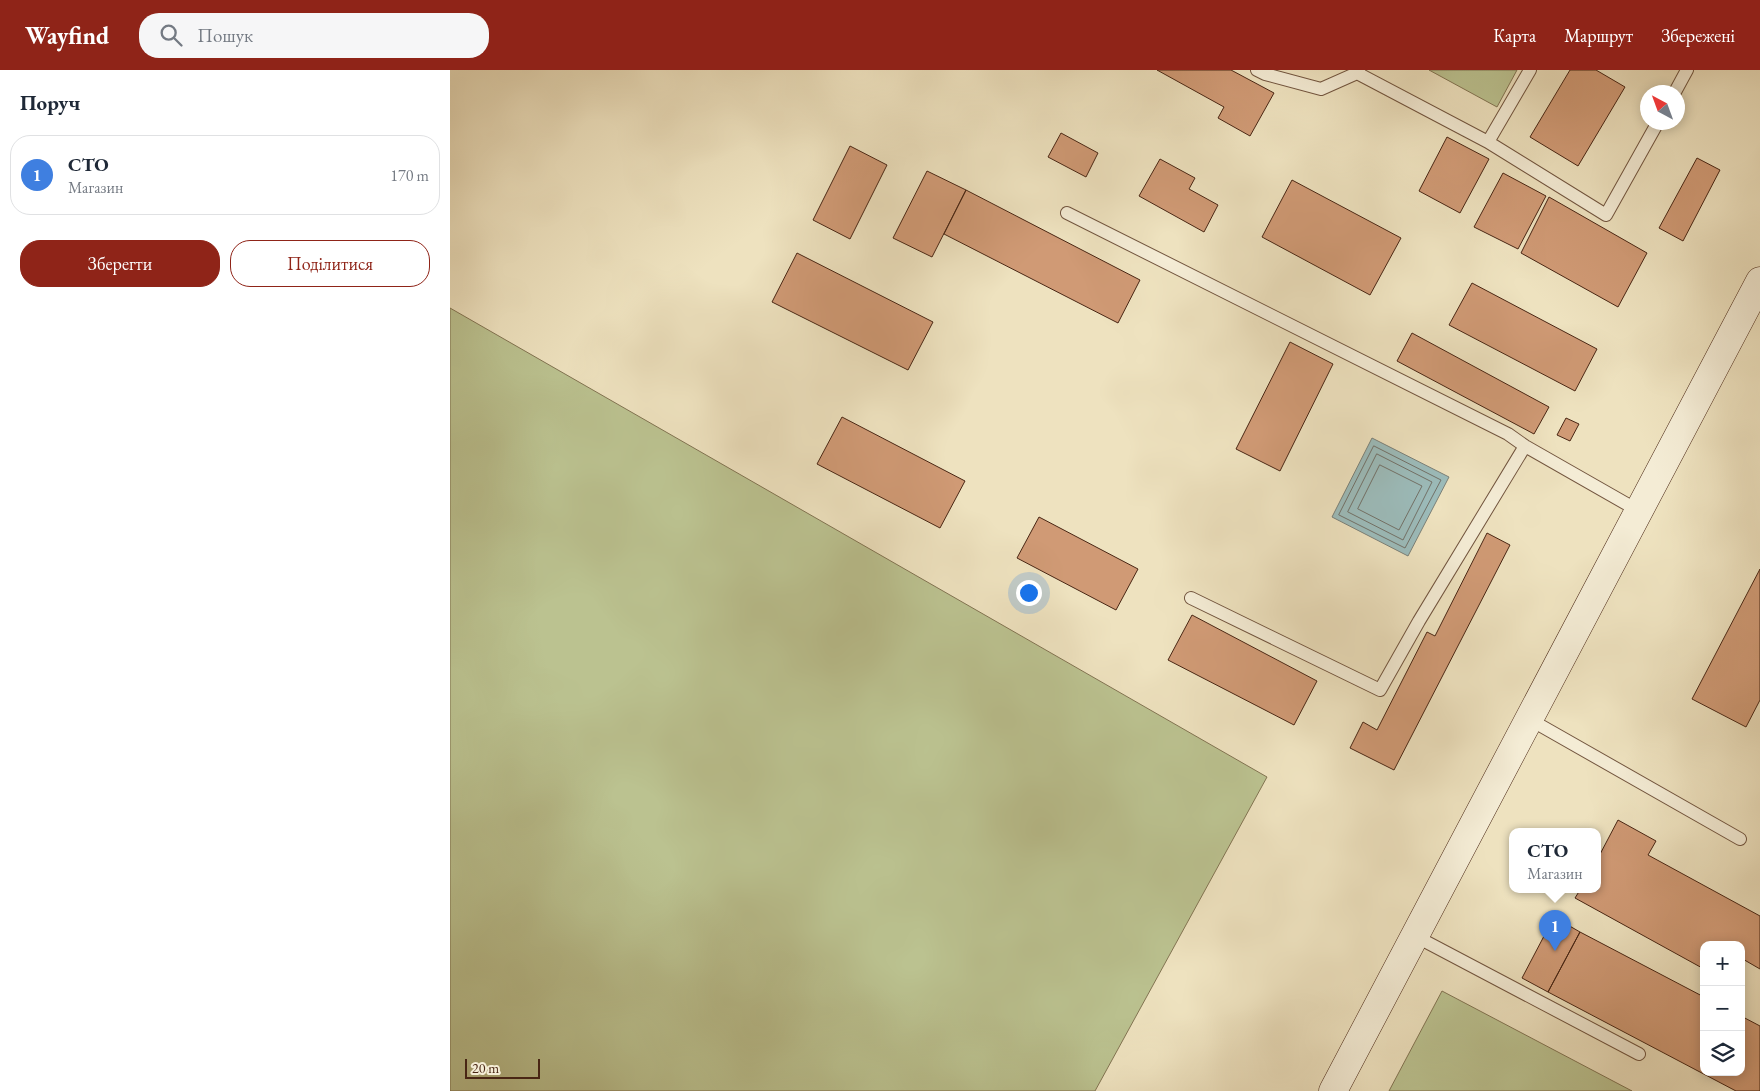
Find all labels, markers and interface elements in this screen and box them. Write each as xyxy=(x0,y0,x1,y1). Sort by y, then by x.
search box xyxy=(139,13,489,58)
text: Wayfind xyxy=(25,20,109,51)
icon: search xyxy=(157,21,185,49)
text: Пошук xyxy=(197,23,253,48)
text: Карта xyxy=(1493,24,1536,47)
text: Маршрут xyxy=(1564,24,1633,47)
text: Збережені xyxy=(1661,24,1735,47)
north arrow xyxy=(1640,85,1685,130)
text: Поруч xyxy=(20,89,80,116)
text: СТО xyxy=(68,152,109,177)
text: 1 xyxy=(33,165,41,186)
text: 170 m xyxy=(390,165,429,186)
text: Магазин xyxy=(68,177,123,198)
button: Зберегти xyxy=(20,240,220,287)
button: Поділитися xyxy=(230,240,430,287)
your location xyxy=(1016,580,1042,606)
popup xyxy=(1509,828,1601,893)
text: СТО xyxy=(1527,838,1568,863)
text: Магазин xyxy=(1527,863,1583,884)
pin: 1 xyxy=(1539,910,1571,951)
map controls xyxy=(1700,941,1745,1076)
button: + xyxy=(1700,941,1745,986)
button: − xyxy=(1700,986,1745,1031)
button: layers xyxy=(1700,1031,1745,1076)
scale bar xyxy=(465,1056,540,1079)
text: 20 m xyxy=(472,1059,499,1077)

